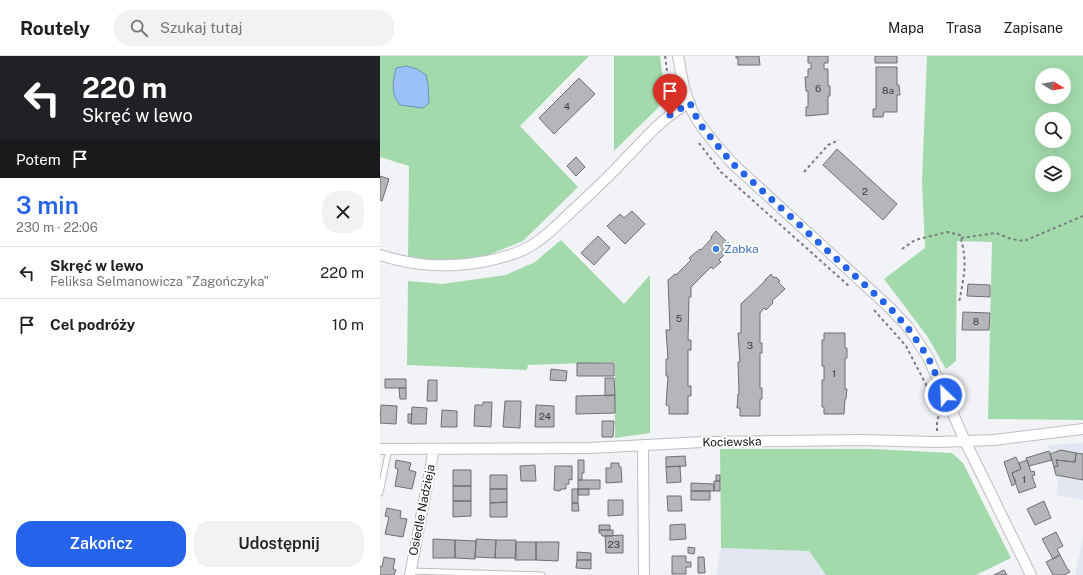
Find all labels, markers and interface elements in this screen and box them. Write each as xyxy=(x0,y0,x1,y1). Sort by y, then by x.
search box xyxy=(114,10,394,46)
text: Routely xyxy=(20,17,90,39)
icon: search xyxy=(128,17,150,39)
text: Szukaj tutaj xyxy=(160,19,243,36)
text: Mapa xyxy=(888,20,924,36)
text: Trasa xyxy=(946,20,982,36)
text: Zapisane xyxy=(1004,20,1063,36)
north arrow xyxy=(1035,68,1071,104)
map controls xyxy=(1035,68,1071,192)
text: 220 m xyxy=(82,71,167,104)
icon: left xyxy=(16,72,68,124)
pin xyxy=(653,74,687,115)
icon: arrive xyxy=(659,80,681,102)
house number: 6 xyxy=(815,82,821,94)
house number: 8a xyxy=(882,84,894,96)
house number: 4 xyxy=(564,100,570,112)
text: Skręć w lewo xyxy=(82,105,193,126)
button: search xyxy=(1035,112,1071,148)
icon: arrive xyxy=(69,148,91,170)
text: Potem xyxy=(16,151,61,168)
button: layers xyxy=(1035,156,1071,192)
house number: 2 xyxy=(862,185,868,197)
text: 3 min xyxy=(16,191,79,219)
button: close xyxy=(322,191,364,233)
text: 230 m · 22:06 xyxy=(16,220,98,235)
place label: Żabka xyxy=(724,242,759,256)
marker: Żabka xyxy=(711,244,721,254)
text: Skręć w lewo xyxy=(50,257,144,274)
icon: left xyxy=(16,262,38,284)
text: 220 m xyxy=(320,264,364,281)
text: Feliksa Selmanowicza "Zagończyka" xyxy=(50,274,269,289)
house number: 5 xyxy=(676,312,682,324)
icon: arrive xyxy=(16,314,38,336)
house number: 8 xyxy=(973,315,979,327)
text: Cel podróży xyxy=(50,316,135,333)
text: 10 m xyxy=(332,316,364,333)
house number: 3 xyxy=(747,339,753,351)
house number: 1 xyxy=(832,367,836,379)
position arrow xyxy=(924,374,966,416)
house number: 24 xyxy=(539,410,551,422)
street label: Kociewska xyxy=(702,434,762,450)
street label: Osiedle Nadzieja xyxy=(406,463,438,557)
house number: 1 xyxy=(1022,473,1026,485)
button: Zakończ xyxy=(16,521,186,567)
button: Udostępnij xyxy=(194,521,364,567)
house number: 23 xyxy=(608,538,620,550)

